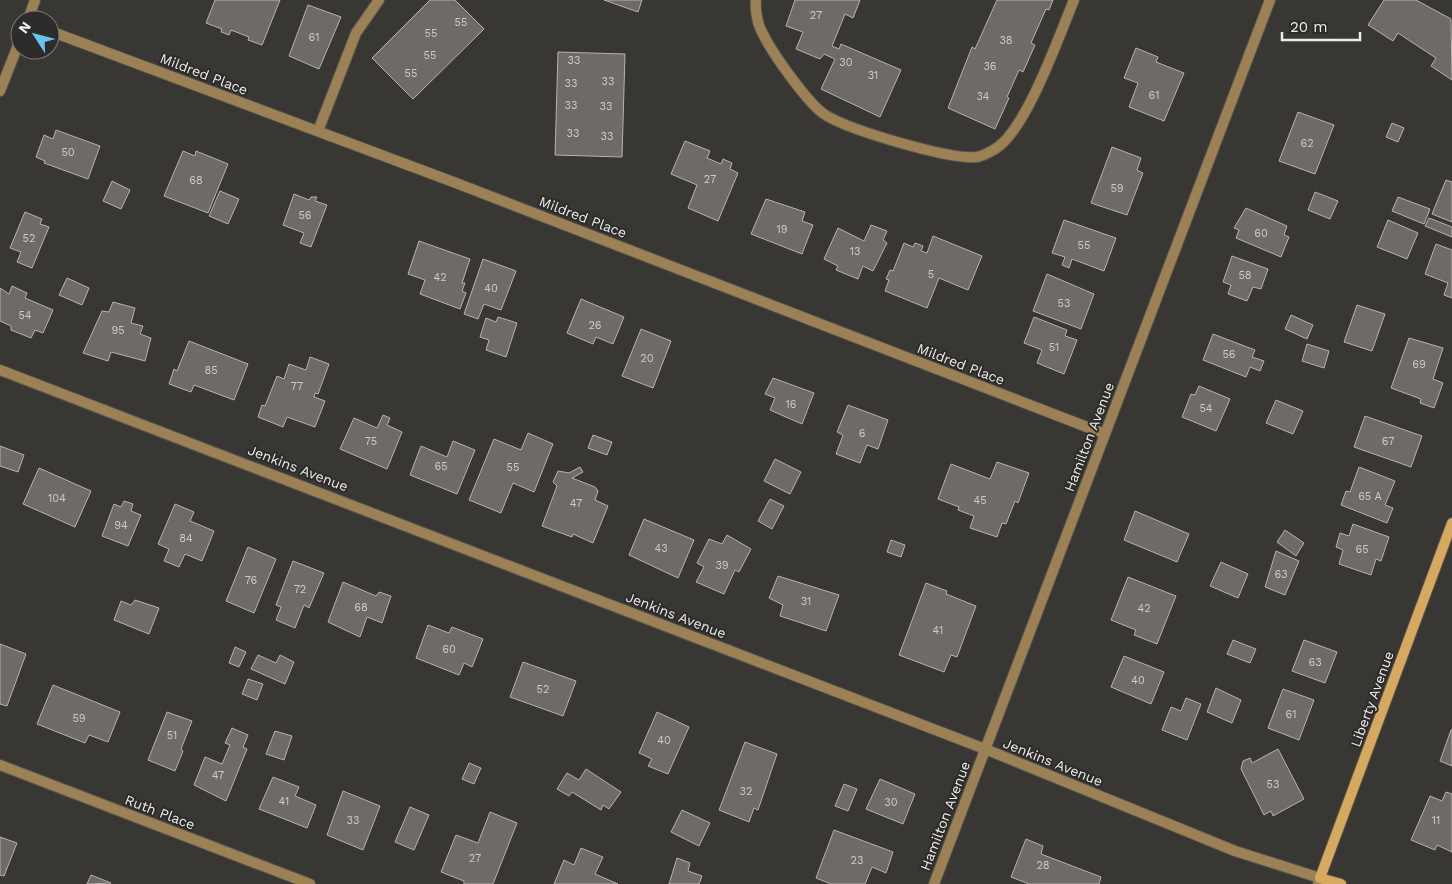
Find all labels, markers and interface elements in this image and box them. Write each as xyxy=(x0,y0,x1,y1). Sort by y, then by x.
house number: 27 xyxy=(810,9,822,22)
north arrow xyxy=(10,10,60,60)
scale bar xyxy=(1282,10,1360,42)
house number: 55 xyxy=(455,16,467,29)
text: N xyxy=(15,18,34,36)
text: 20 m xyxy=(1290,18,1328,36)
house number: 55 xyxy=(425,27,437,40)
house number: 61 xyxy=(309,31,319,44)
house number: 38 xyxy=(999,34,1013,47)
house number: 55 xyxy=(424,49,436,62)
street label: Mildred Place xyxy=(158,50,250,98)
house number: 33 xyxy=(568,54,580,67)
house number: 30 xyxy=(839,56,853,69)
house number: 36 xyxy=(983,60,997,73)
house number: 55 xyxy=(405,67,417,80)
house number: 31 xyxy=(868,69,878,82)
house number: 33 xyxy=(602,75,614,88)
house number: 33 xyxy=(565,77,577,90)
house number: 61 xyxy=(1149,89,1159,102)
house number: 34 xyxy=(976,90,990,103)
house number: 33 xyxy=(565,99,577,112)
house number: 33 xyxy=(600,100,612,113)
house number: 33 xyxy=(567,127,579,140)
house number: 33 xyxy=(601,130,613,143)
house number: 62 xyxy=(1300,137,1314,150)
house number: 50 xyxy=(61,146,75,159)
house number: 27 xyxy=(704,173,716,186)
house number: 68 xyxy=(189,174,203,187)
house number: 59 xyxy=(1110,182,1124,195)
street label: Mildred Place xyxy=(537,193,629,241)
house number: 56 xyxy=(298,209,312,222)
house number: 19 xyxy=(776,223,788,236)
house number: 60 xyxy=(1254,227,1268,240)
house number: 52 xyxy=(23,232,35,245)
house number: 55 xyxy=(1078,239,1090,252)
house number: 13 xyxy=(850,245,860,258)
house number: 5 xyxy=(928,268,934,281)
house number: 58 xyxy=(1238,269,1252,282)
house number: 42 xyxy=(433,271,447,284)
house number: 40 xyxy=(484,282,498,295)
house number: 53 xyxy=(1058,297,1070,310)
house number: 54 xyxy=(18,309,32,322)
house number: 26 xyxy=(588,319,602,332)
house number: 95 xyxy=(111,324,125,337)
street label: Mildred Place xyxy=(915,340,1007,388)
house number: 51 xyxy=(1049,341,1059,354)
house number: 56 xyxy=(1222,348,1236,361)
house number: 20 xyxy=(640,352,654,365)
house number: 69 xyxy=(1412,358,1426,371)
house number: 85 xyxy=(204,364,218,377)
house number: 77 xyxy=(291,380,303,393)
street label: Hamilton Avenue xyxy=(1061,380,1117,494)
house number: 16 xyxy=(786,398,797,411)
house number: 54 xyxy=(1199,402,1213,415)
house number: 6 xyxy=(859,427,866,440)
house number: 75 xyxy=(365,435,377,448)
house number: 67 xyxy=(1382,435,1394,448)
street label: Jenkins Avenue xyxy=(246,442,350,494)
house number: 65 xyxy=(434,460,448,473)
house number: 55 xyxy=(507,461,519,474)
house number: 65 A xyxy=(1358,490,1382,503)
house number: 104 xyxy=(48,492,66,505)
house number: 45 xyxy=(973,494,987,507)
house number: 47 xyxy=(570,497,582,510)
house number: 94 xyxy=(114,519,128,532)
house number: 84 xyxy=(179,532,193,545)
house number: 43 xyxy=(654,542,668,555)
house number: 65 xyxy=(1355,543,1369,556)
house number: 39 xyxy=(715,559,729,572)
house number: 63 xyxy=(1274,568,1288,581)
house number: 76 xyxy=(245,574,258,587)
house number: 72 xyxy=(294,583,306,596)
street label: Jenkins Avenue xyxy=(624,589,728,641)
house number: 31 xyxy=(801,595,811,608)
house number: 68 xyxy=(354,601,368,614)
house number: 42 xyxy=(1137,602,1151,615)
house number: 41 xyxy=(933,624,943,637)
house number: 60 xyxy=(442,643,456,656)
street label: Liberty Avenue xyxy=(1347,649,1397,749)
house number: 63 xyxy=(1308,656,1322,669)
house number: 40 xyxy=(1131,674,1145,687)
house number: 52 xyxy=(537,683,549,696)
house number: 61 xyxy=(1286,708,1296,721)
house number: 59 xyxy=(72,712,86,725)
house number: 51 xyxy=(167,729,177,742)
house number: 40 xyxy=(657,734,671,747)
street label: Jenkins Avenue xyxy=(1001,735,1105,789)
street label: Hamilton Avenue xyxy=(917,759,973,873)
house number: 47 xyxy=(212,769,224,782)
house number: 53 xyxy=(1267,778,1279,791)
house number: 32 xyxy=(740,785,752,798)
street label: Ruth Place xyxy=(123,791,197,833)
house number: 41 xyxy=(279,795,289,808)
house number: 30 xyxy=(884,796,898,809)
house number: 33 xyxy=(347,814,359,827)
house number: 11 xyxy=(1432,814,1440,827)
house number: 27 xyxy=(469,852,481,865)
house number: 23 xyxy=(851,854,863,867)
house number: 28 xyxy=(1036,859,1050,872)

